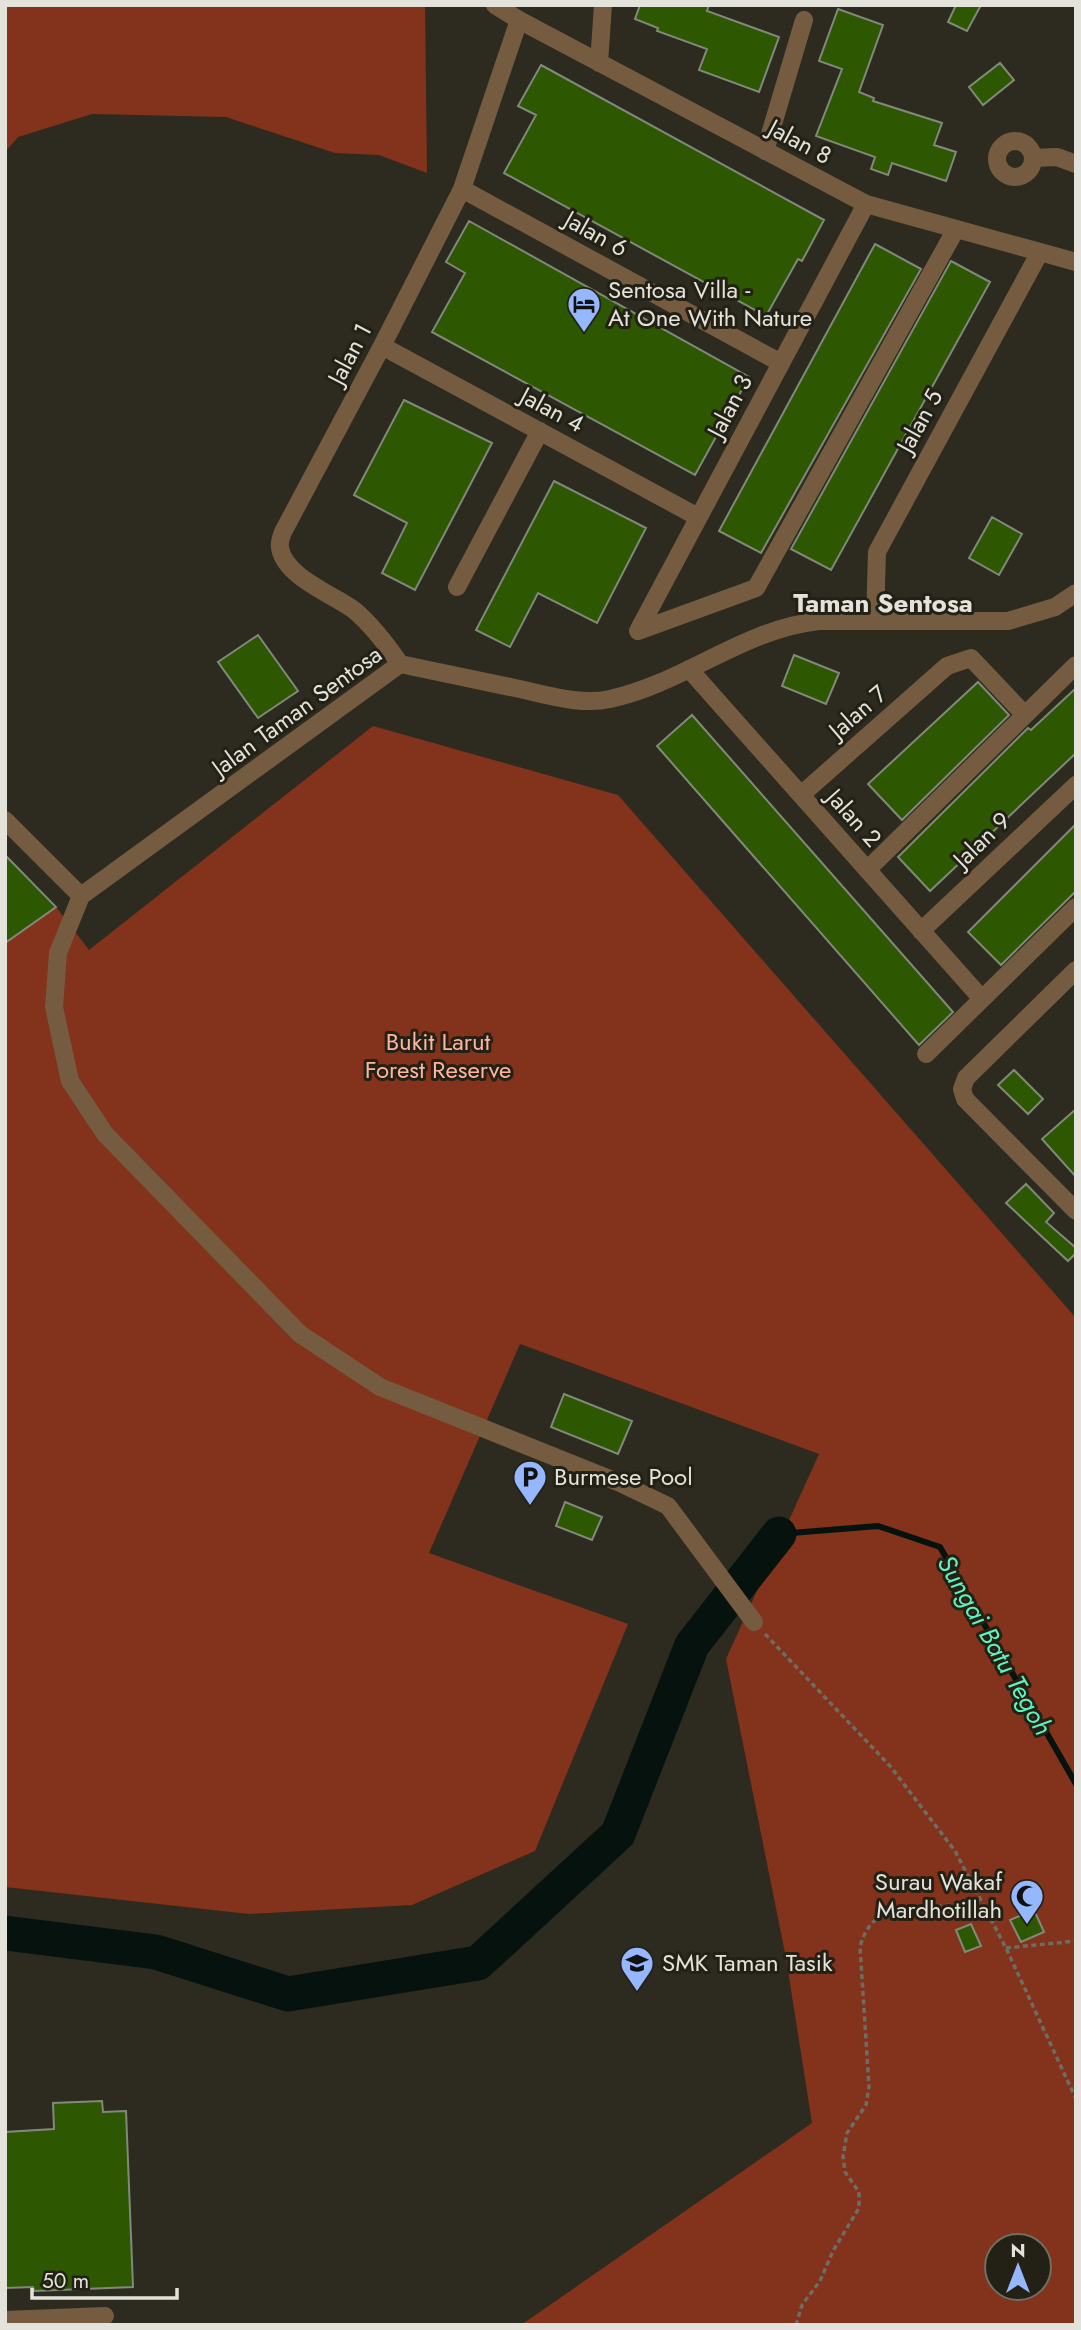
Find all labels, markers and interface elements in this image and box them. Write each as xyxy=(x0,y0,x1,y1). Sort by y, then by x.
street label: Jalan 8 xyxy=(760,109,838,173)
street label: Jalan 6 xyxy=(555,200,634,265)
place label: Sentosa Villa - At One With Nature xyxy=(608,272,812,335)
hotel icon: Sentosa Villa - At One With Nature xyxy=(565,285,603,334)
street label: Jalan 1 xyxy=(317,317,380,393)
street label: Jalan 3 xyxy=(697,368,761,446)
street label: Jalan 4 xyxy=(511,377,591,441)
street label: Jalan 5 xyxy=(886,383,951,461)
district label: Taman Sentosa xyxy=(793,584,973,622)
street label: Jalan Taman Sentosa xyxy=(202,637,389,786)
street label: Jalan 7 xyxy=(819,676,895,749)
street label: Jalan 2 xyxy=(817,779,890,855)
street label: Jalan 9 xyxy=(943,803,1018,878)
park label: Bukit Larut Forest Reserve xyxy=(365,1024,511,1087)
parking icon: Burmese Pool xyxy=(511,1458,549,1507)
place label: Burmese Pool xyxy=(554,1459,693,1494)
water label: Sungai Batu Tegoh xyxy=(928,1548,1062,1742)
place label: Surau Wakaf Mardhotillah xyxy=(875,1864,1003,1927)
mosque icon: Surau Wakaf Mardhotillah xyxy=(1008,1877,1046,1926)
school or university icon: SMK Taman Tasik xyxy=(618,1944,656,1993)
place label: SMK Taman Tasik xyxy=(662,1945,833,1980)
north arrow xyxy=(983,2232,1053,2302)
text: N xyxy=(1010,2237,1026,2264)
scale bar xyxy=(32,2256,177,2300)
text: 50 m xyxy=(42,2266,89,2296)

